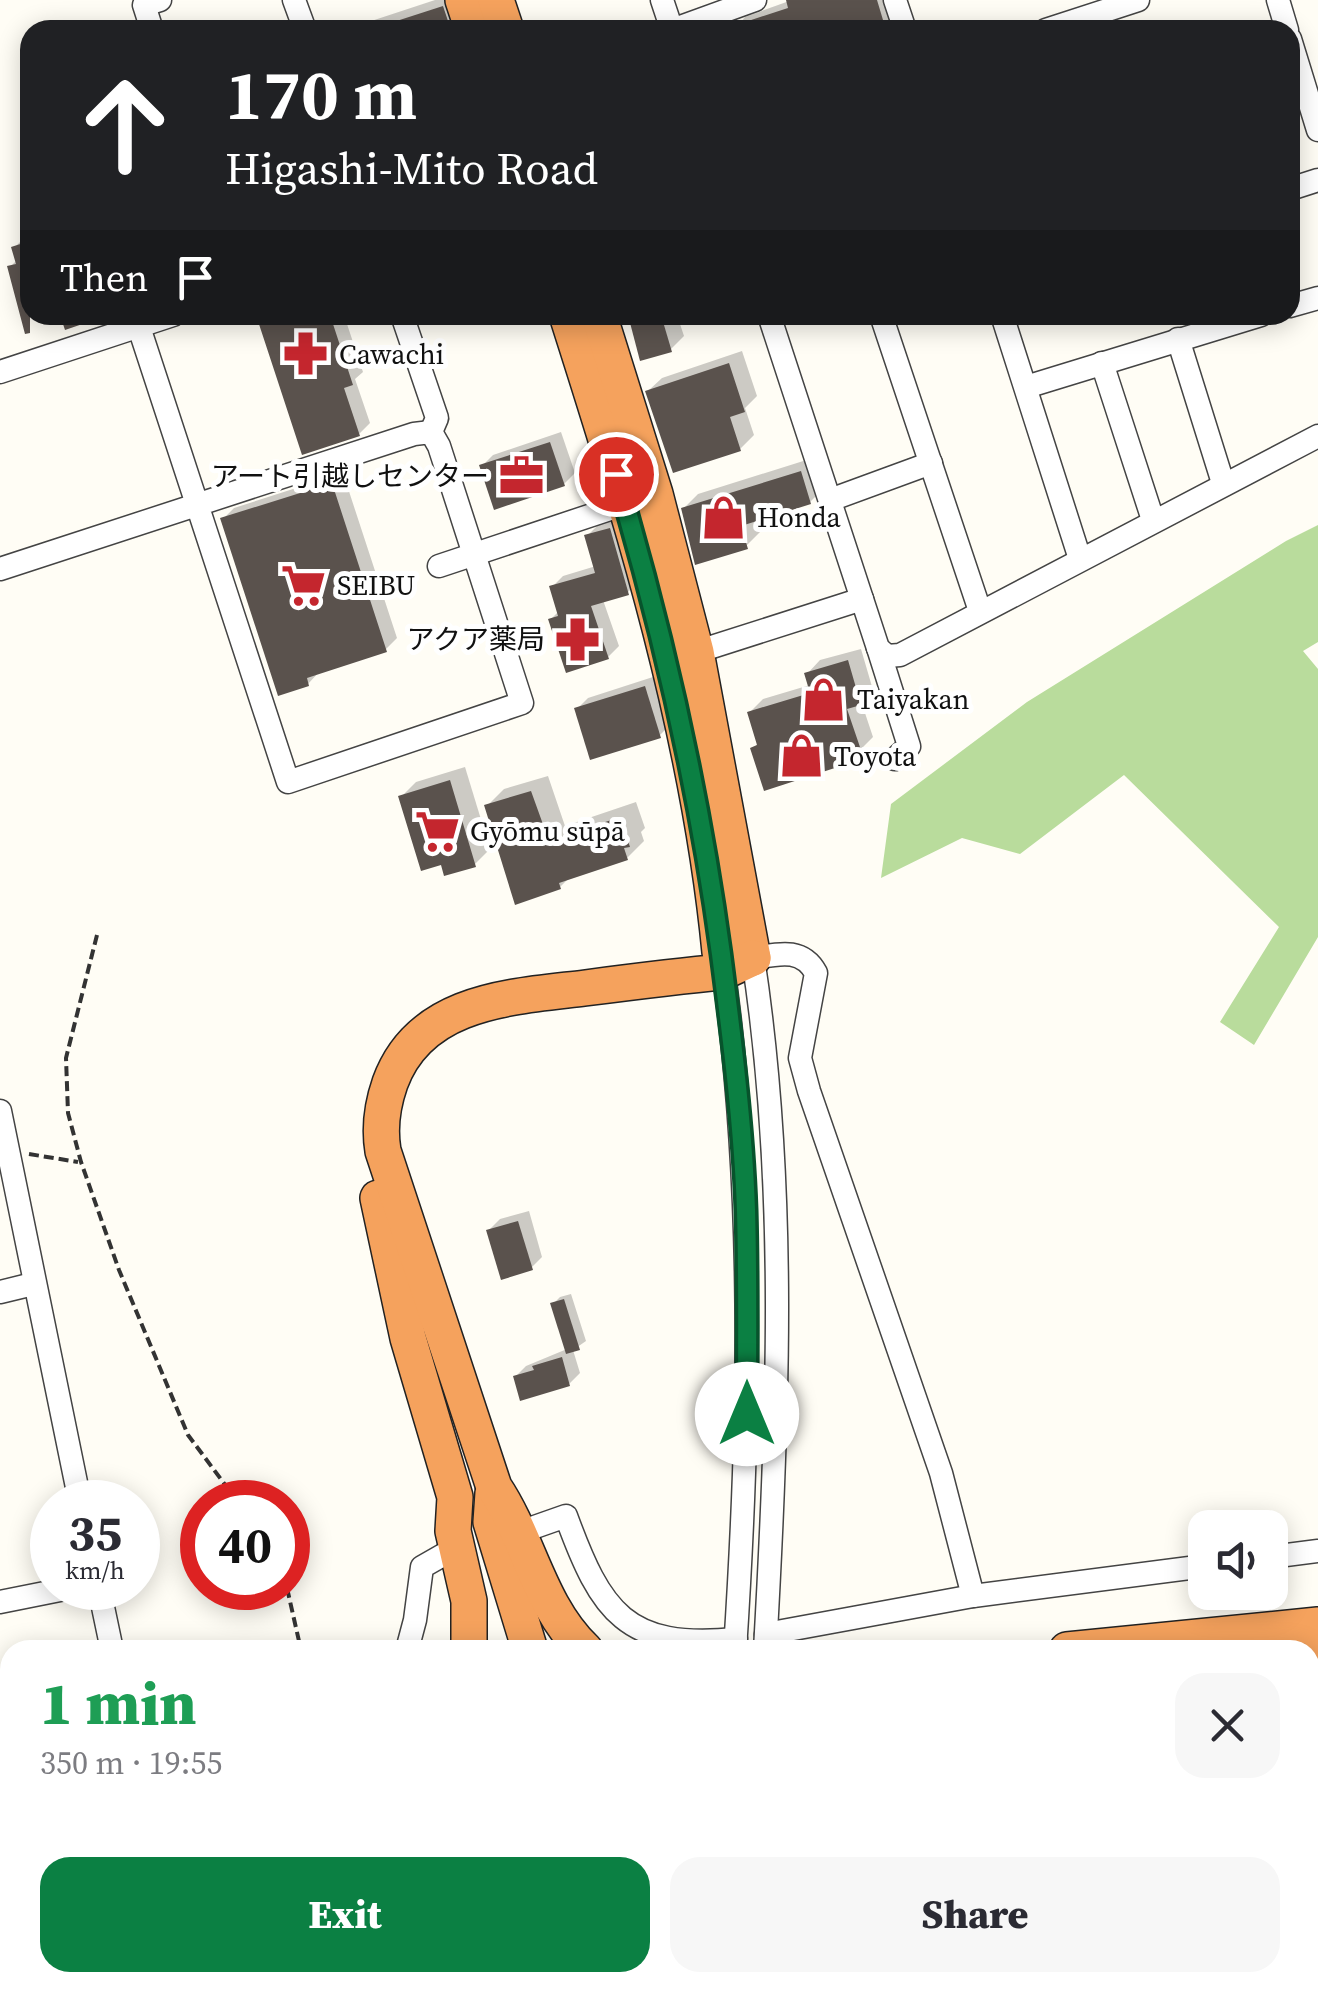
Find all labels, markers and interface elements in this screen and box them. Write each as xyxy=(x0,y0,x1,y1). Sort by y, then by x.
text: 170 m xyxy=(225,46,417,142)
icon: ahead xyxy=(60,60,190,190)
text: Higashi-Mito Road xyxy=(225,137,598,199)
icon: arrive xyxy=(168,250,223,305)
text: Then xyxy=(60,252,148,304)
pharmacy icon: Cawachi xyxy=(282,330,330,378)
place label: Cawachi xyxy=(339,335,444,373)
pin xyxy=(574,432,659,517)
icon: arrive xyxy=(589,447,644,502)
office icon: アート引越しセンター xyxy=(498,452,546,500)
place label: アート引越しセンター xyxy=(211,457,489,495)
shop icon: Honda xyxy=(700,493,748,541)
place label: Honda xyxy=(757,498,841,536)
supermarket icon: SEIBU xyxy=(280,561,328,609)
place label: SEIBU xyxy=(337,566,415,604)
pharmacy icon: アクア薬局 xyxy=(554,615,602,663)
place label: アクア薬局 xyxy=(406,620,545,658)
shop icon: Taiyakan xyxy=(800,675,848,723)
place label: Taiyakan xyxy=(857,680,970,718)
shop icon: Toyota xyxy=(777,732,825,780)
place label: Toyota xyxy=(834,737,917,775)
supermarket icon: Gyōmu sūpā xyxy=(413,807,461,855)
place label: Gyōmu sūpā xyxy=(470,812,626,850)
position arrow xyxy=(695,1362,799,1466)
speed limit sign: 40 xyxy=(180,1480,310,1610)
text: 35 xyxy=(68,1498,122,1567)
map controls xyxy=(1188,1510,1288,1610)
button: sound xyxy=(1188,1510,1288,1610)
text: km/h xyxy=(65,1553,125,1587)
text: 1 min xyxy=(40,1662,196,1744)
button: close xyxy=(1175,1673,1280,1778)
text: 350 m · 19:55 xyxy=(40,1741,222,1785)
button: Exit xyxy=(40,1857,650,1972)
button: Share xyxy=(670,1857,1280,1972)

